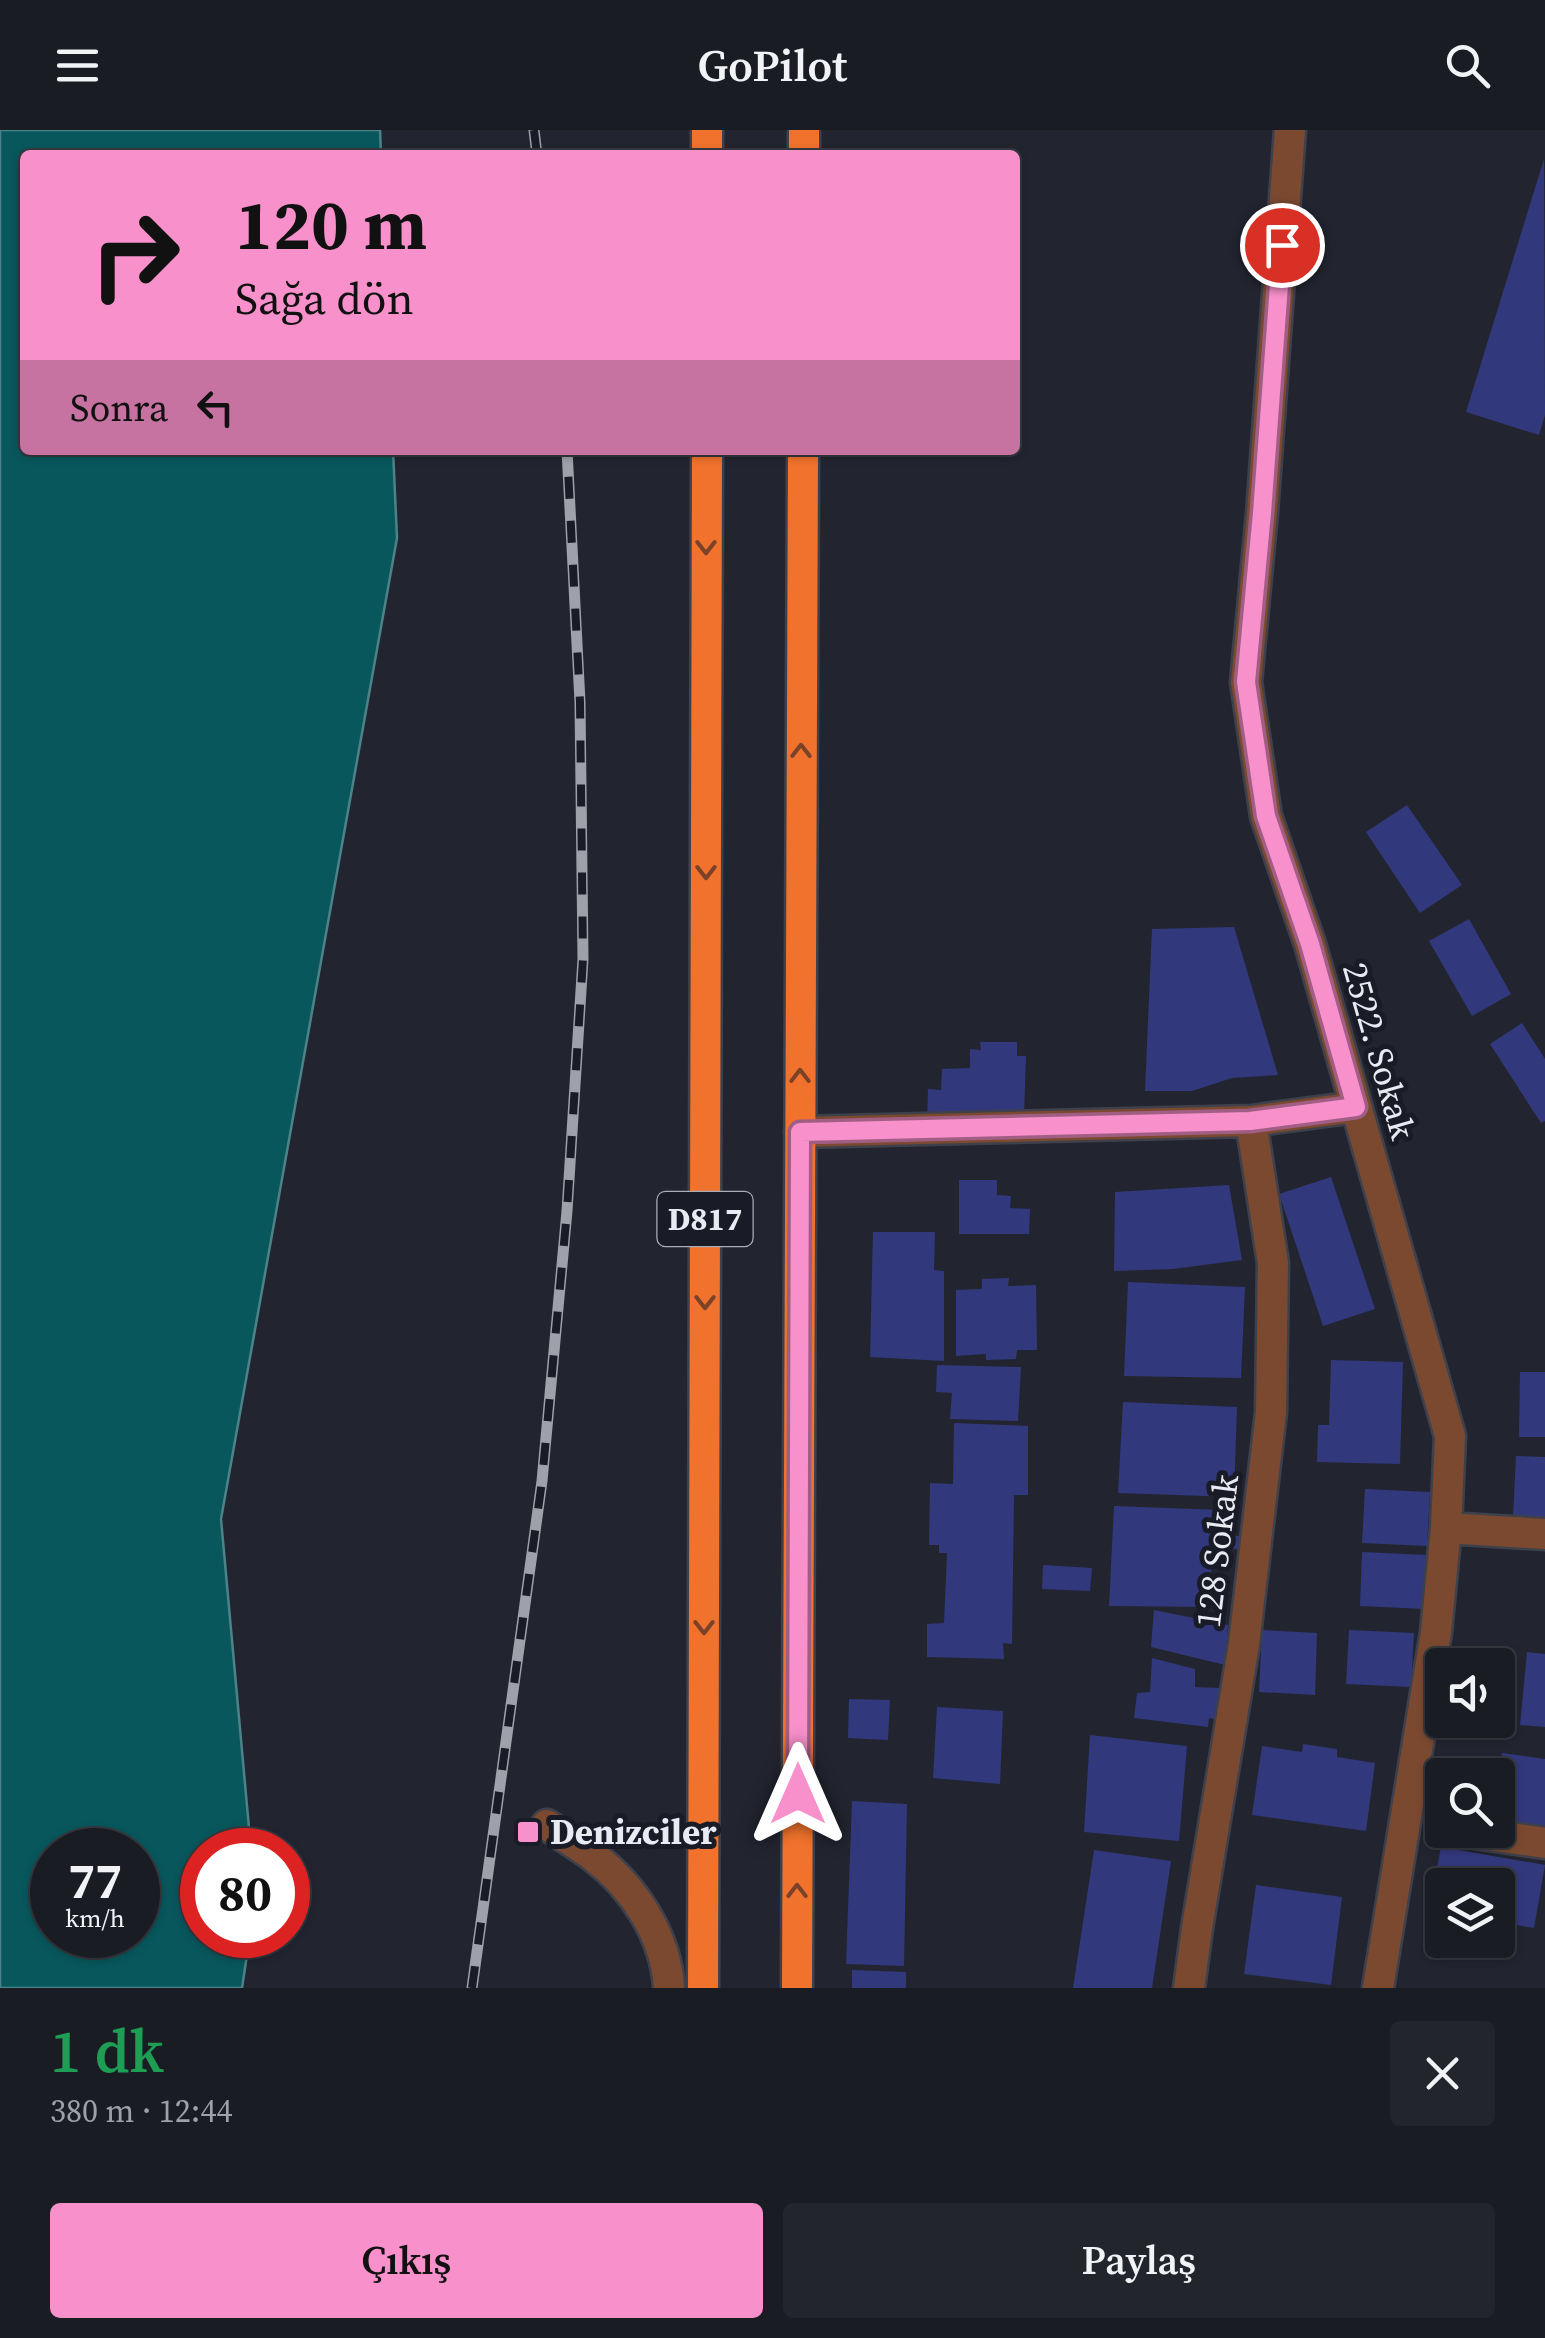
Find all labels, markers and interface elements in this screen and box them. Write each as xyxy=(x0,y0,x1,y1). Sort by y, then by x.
text: GoPilot xyxy=(698,34,847,96)
icon: menu xyxy=(50,38,105,93)
icon: search xyxy=(1440,38,1495,93)
text: 120 m xyxy=(235,176,427,272)
icon: right xyxy=(70,190,200,320)
pin xyxy=(1240,203,1325,288)
icon: arrive xyxy=(1255,218,1310,273)
text: Sağa dön xyxy=(235,267,414,329)
icon: left xyxy=(188,380,243,435)
text: Sonra xyxy=(70,382,168,434)
one-way arrow xyxy=(695,540,717,556)
one-way arrow xyxy=(790,742,812,758)
one-way arrow xyxy=(695,866,717,881)
street label: 2522. Sokak xyxy=(1331,957,1427,1146)
one-way arrow xyxy=(789,1067,811,1082)
road number: D817 xyxy=(658,1192,752,1246)
one-way arrow xyxy=(694,1296,716,1311)
street label: 128 Sokak xyxy=(1184,1471,1250,1630)
one-way arrow xyxy=(693,1620,715,1636)
map controls xyxy=(1425,1648,1515,1958)
button: sound xyxy=(1425,1648,1515,1738)
position arrow xyxy=(746,1742,850,1846)
button: search xyxy=(1425,1758,1515,1848)
place label: Denizciler xyxy=(550,1808,717,1856)
marker: Denizciler xyxy=(515,1819,541,1845)
speed limit sign: 80 xyxy=(180,1828,310,1958)
text: 77 xyxy=(68,1846,122,1915)
button: layers xyxy=(1425,1868,1515,1958)
one-way arrow xyxy=(787,1882,808,1898)
text: km/h xyxy=(65,1901,125,1935)
text: 1 dk xyxy=(50,2010,164,2092)
button: close xyxy=(1390,2021,1495,2126)
text: 380 m · 12:44 xyxy=(50,2089,232,2133)
button: Çıkış xyxy=(50,2203,763,2318)
button: Paylaş xyxy=(783,2203,1495,2318)

